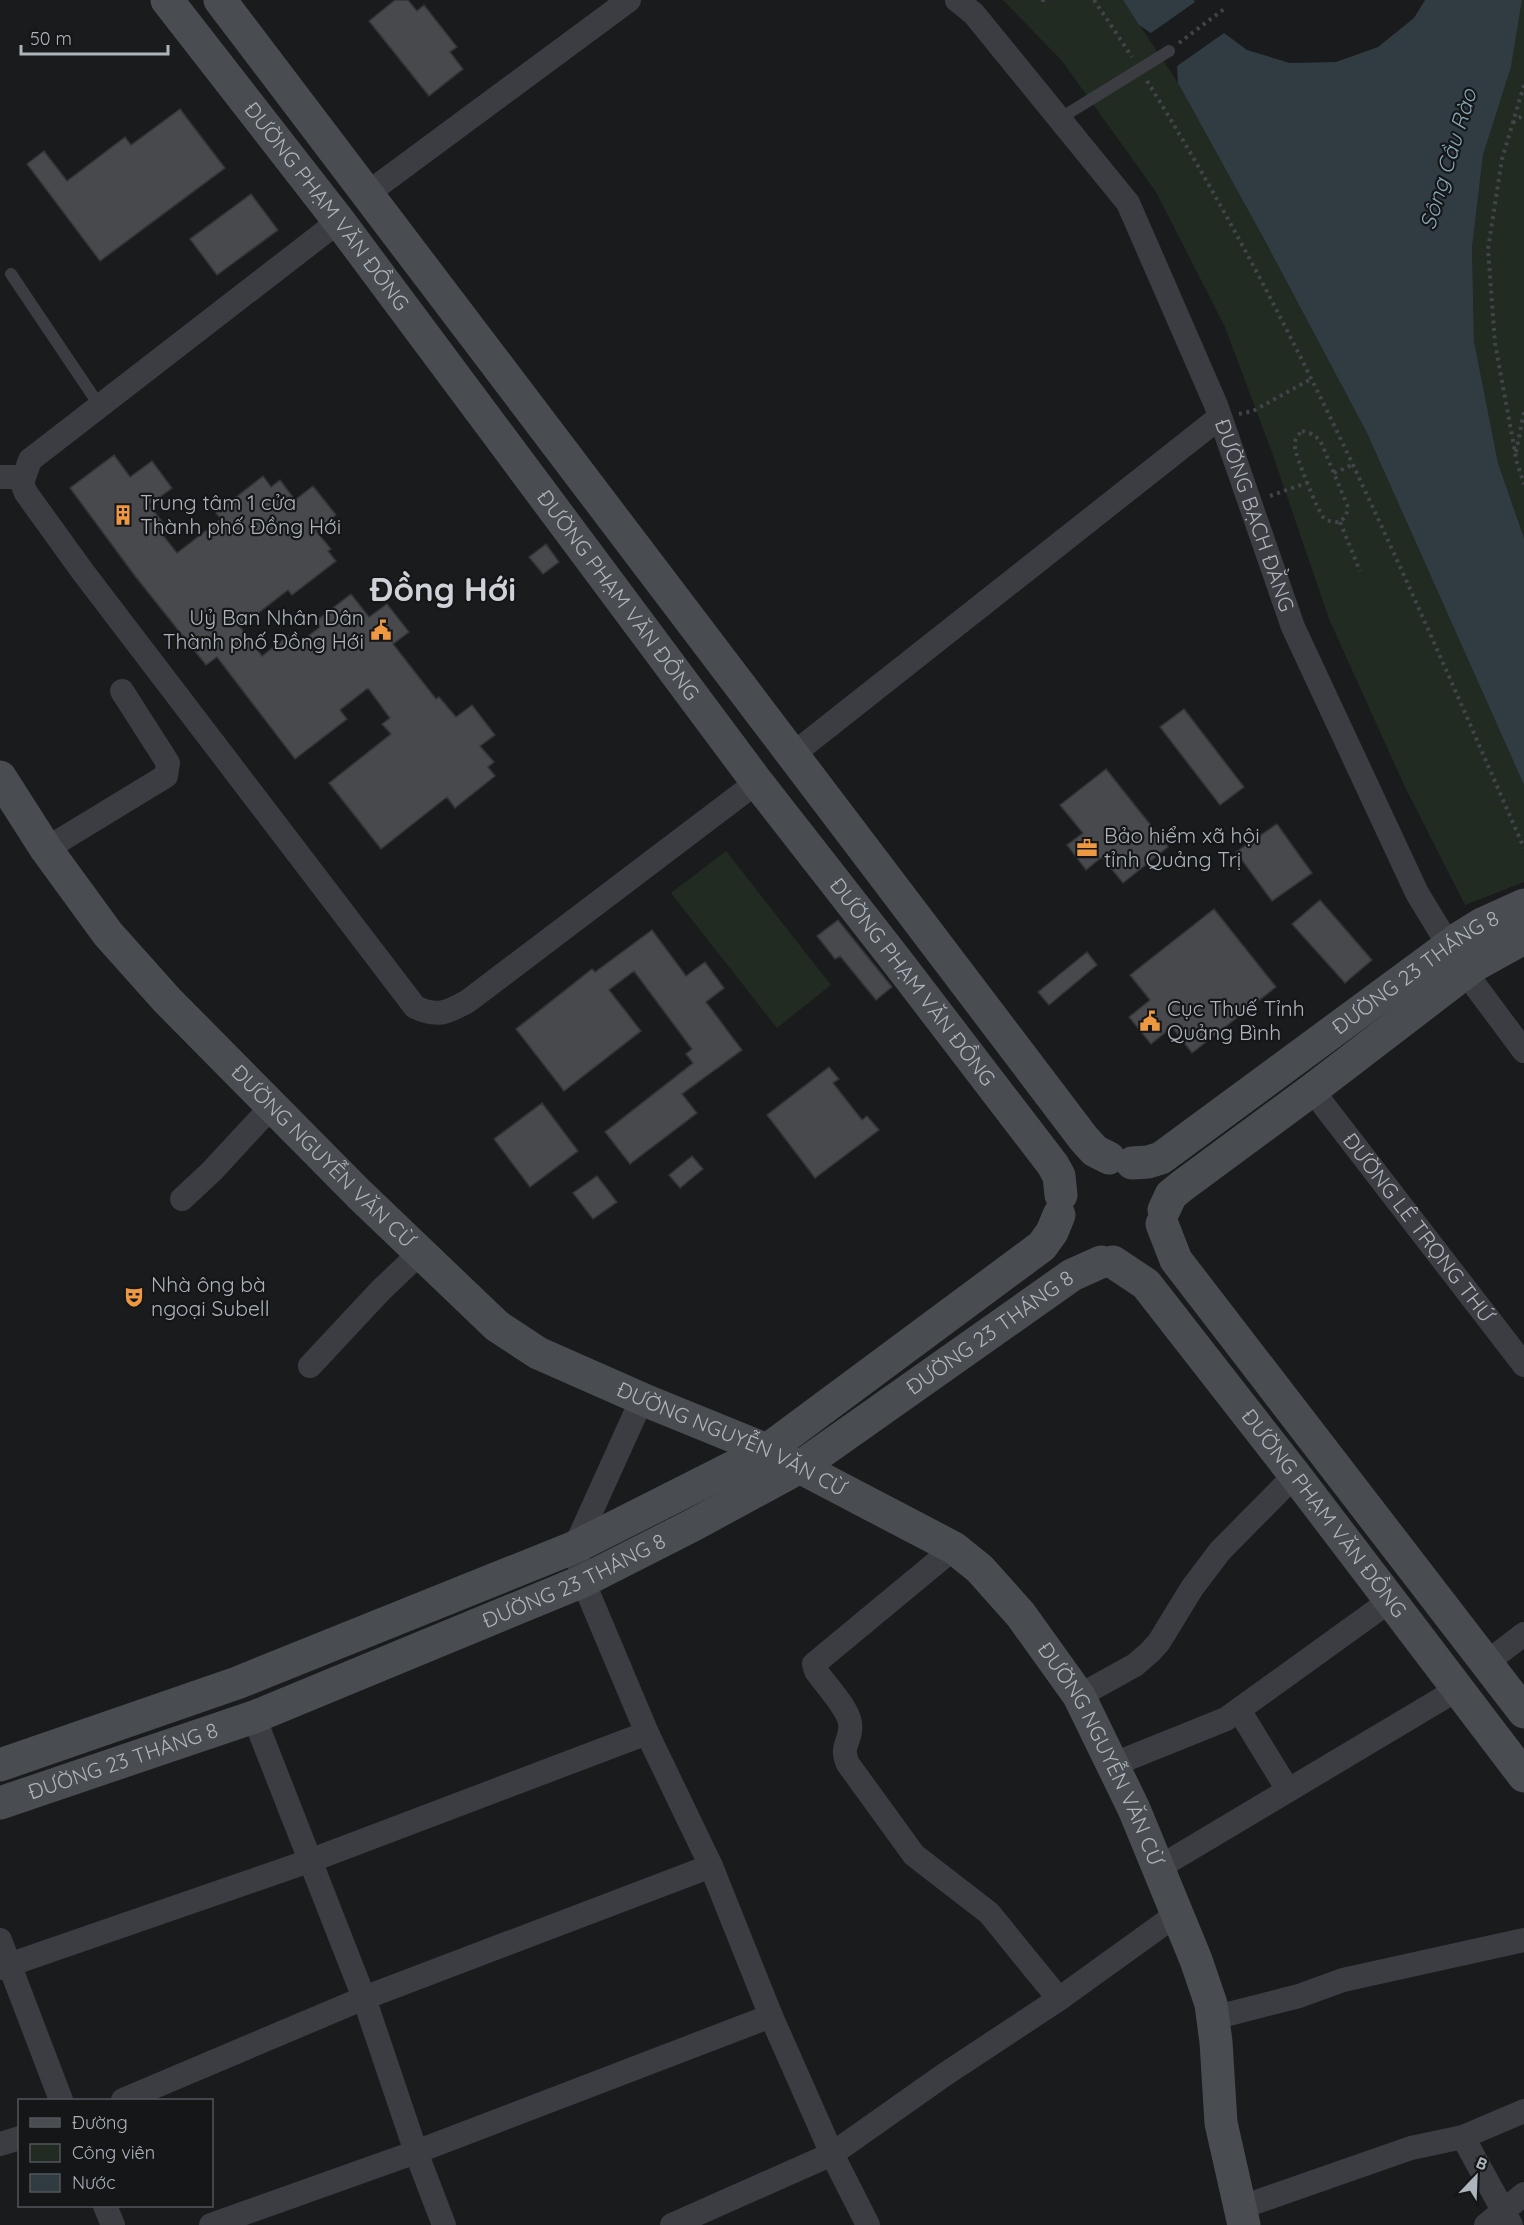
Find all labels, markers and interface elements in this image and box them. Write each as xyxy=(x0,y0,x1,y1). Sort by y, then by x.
scale bar xyxy=(21,18,168,56)
text: 50 m xyxy=(30,27,72,50)
water label: Sông Cầu Rào xyxy=(1413,84,1483,233)
street label: ĐƯỜNG PHẠM VĂN ĐỒNG xyxy=(239,96,415,315)
street label: ĐƯỜNG BẠCH ĐẰNG xyxy=(1210,415,1301,615)
street label: ĐƯỜNG PHẠM VĂN ĐỒNG xyxy=(532,484,706,705)
place label: Trung tâm 1 cửa Thành phố Đồng Hới xyxy=(140,489,341,539)
building icon: Trung tâm 1 cửa Thành phố Đồng Hới xyxy=(111,503,135,527)
district label: Đồng Hới xyxy=(369,568,516,609)
place label: Uỷ Ban Nhân Dân Thành phố Đồng Hới xyxy=(163,604,364,654)
public building icon: Uỷ Ban Nhân Dân Thành phố Đồng Hới xyxy=(369,618,393,642)
place label: Bảo hiểm xã hội tỉnh Quảng Trị xyxy=(1104,822,1260,872)
office icon: Bảo hiểm xã hội tỉnh Quảng Trị xyxy=(1075,836,1099,860)
street label: ĐƯỜNG PHẠM VĂN ĐỒNG xyxy=(825,872,1002,1091)
street label: ĐƯỜNG 23 THÁNG 8 xyxy=(1327,904,1503,1040)
place label: Cục Thuế Tỉnh Quảng Bình xyxy=(1167,995,1305,1045)
public building icon: Cục Thuế Tỉnh Quảng Bình xyxy=(1138,1009,1162,1033)
street label: ĐƯỜNG NGUYỄN VĂN CỪ xyxy=(226,1059,422,1253)
street label: ĐƯỜNG LÊ TRỌNG THỨ xyxy=(1338,1127,1501,1328)
street label: ĐƯỜNG 23 THÁNG 8 xyxy=(901,1264,1078,1400)
place label: Nhà ông bà ngoại Subell xyxy=(151,1271,269,1321)
theatre icon: Nhà ông bà ngoại Subell xyxy=(122,1285,146,1309)
street label: ĐƯỜNG NGUYỄN VĂN CỪ xyxy=(613,1376,852,1502)
street label: ĐƯỜNG PHẠM VĂN ĐỒNG xyxy=(1236,1403,1413,1622)
street label: ĐƯỜNG 23 THÁNG 8 xyxy=(478,1527,670,1633)
street label: ĐƯỜNG NGUYỄN VĂN CỪ xyxy=(1033,1637,1170,1870)
street label: ĐƯỜNG 23 THÁNG 8 xyxy=(25,1716,221,1805)
legend xyxy=(18,2099,213,2207)
text: Đường xyxy=(72,2111,128,2134)
text: Công viên xyxy=(72,2141,155,2164)
north arrow xyxy=(1446,2147,1506,2207)
text: B xyxy=(1473,2152,1491,2174)
text: Nước xyxy=(72,2171,116,2194)

